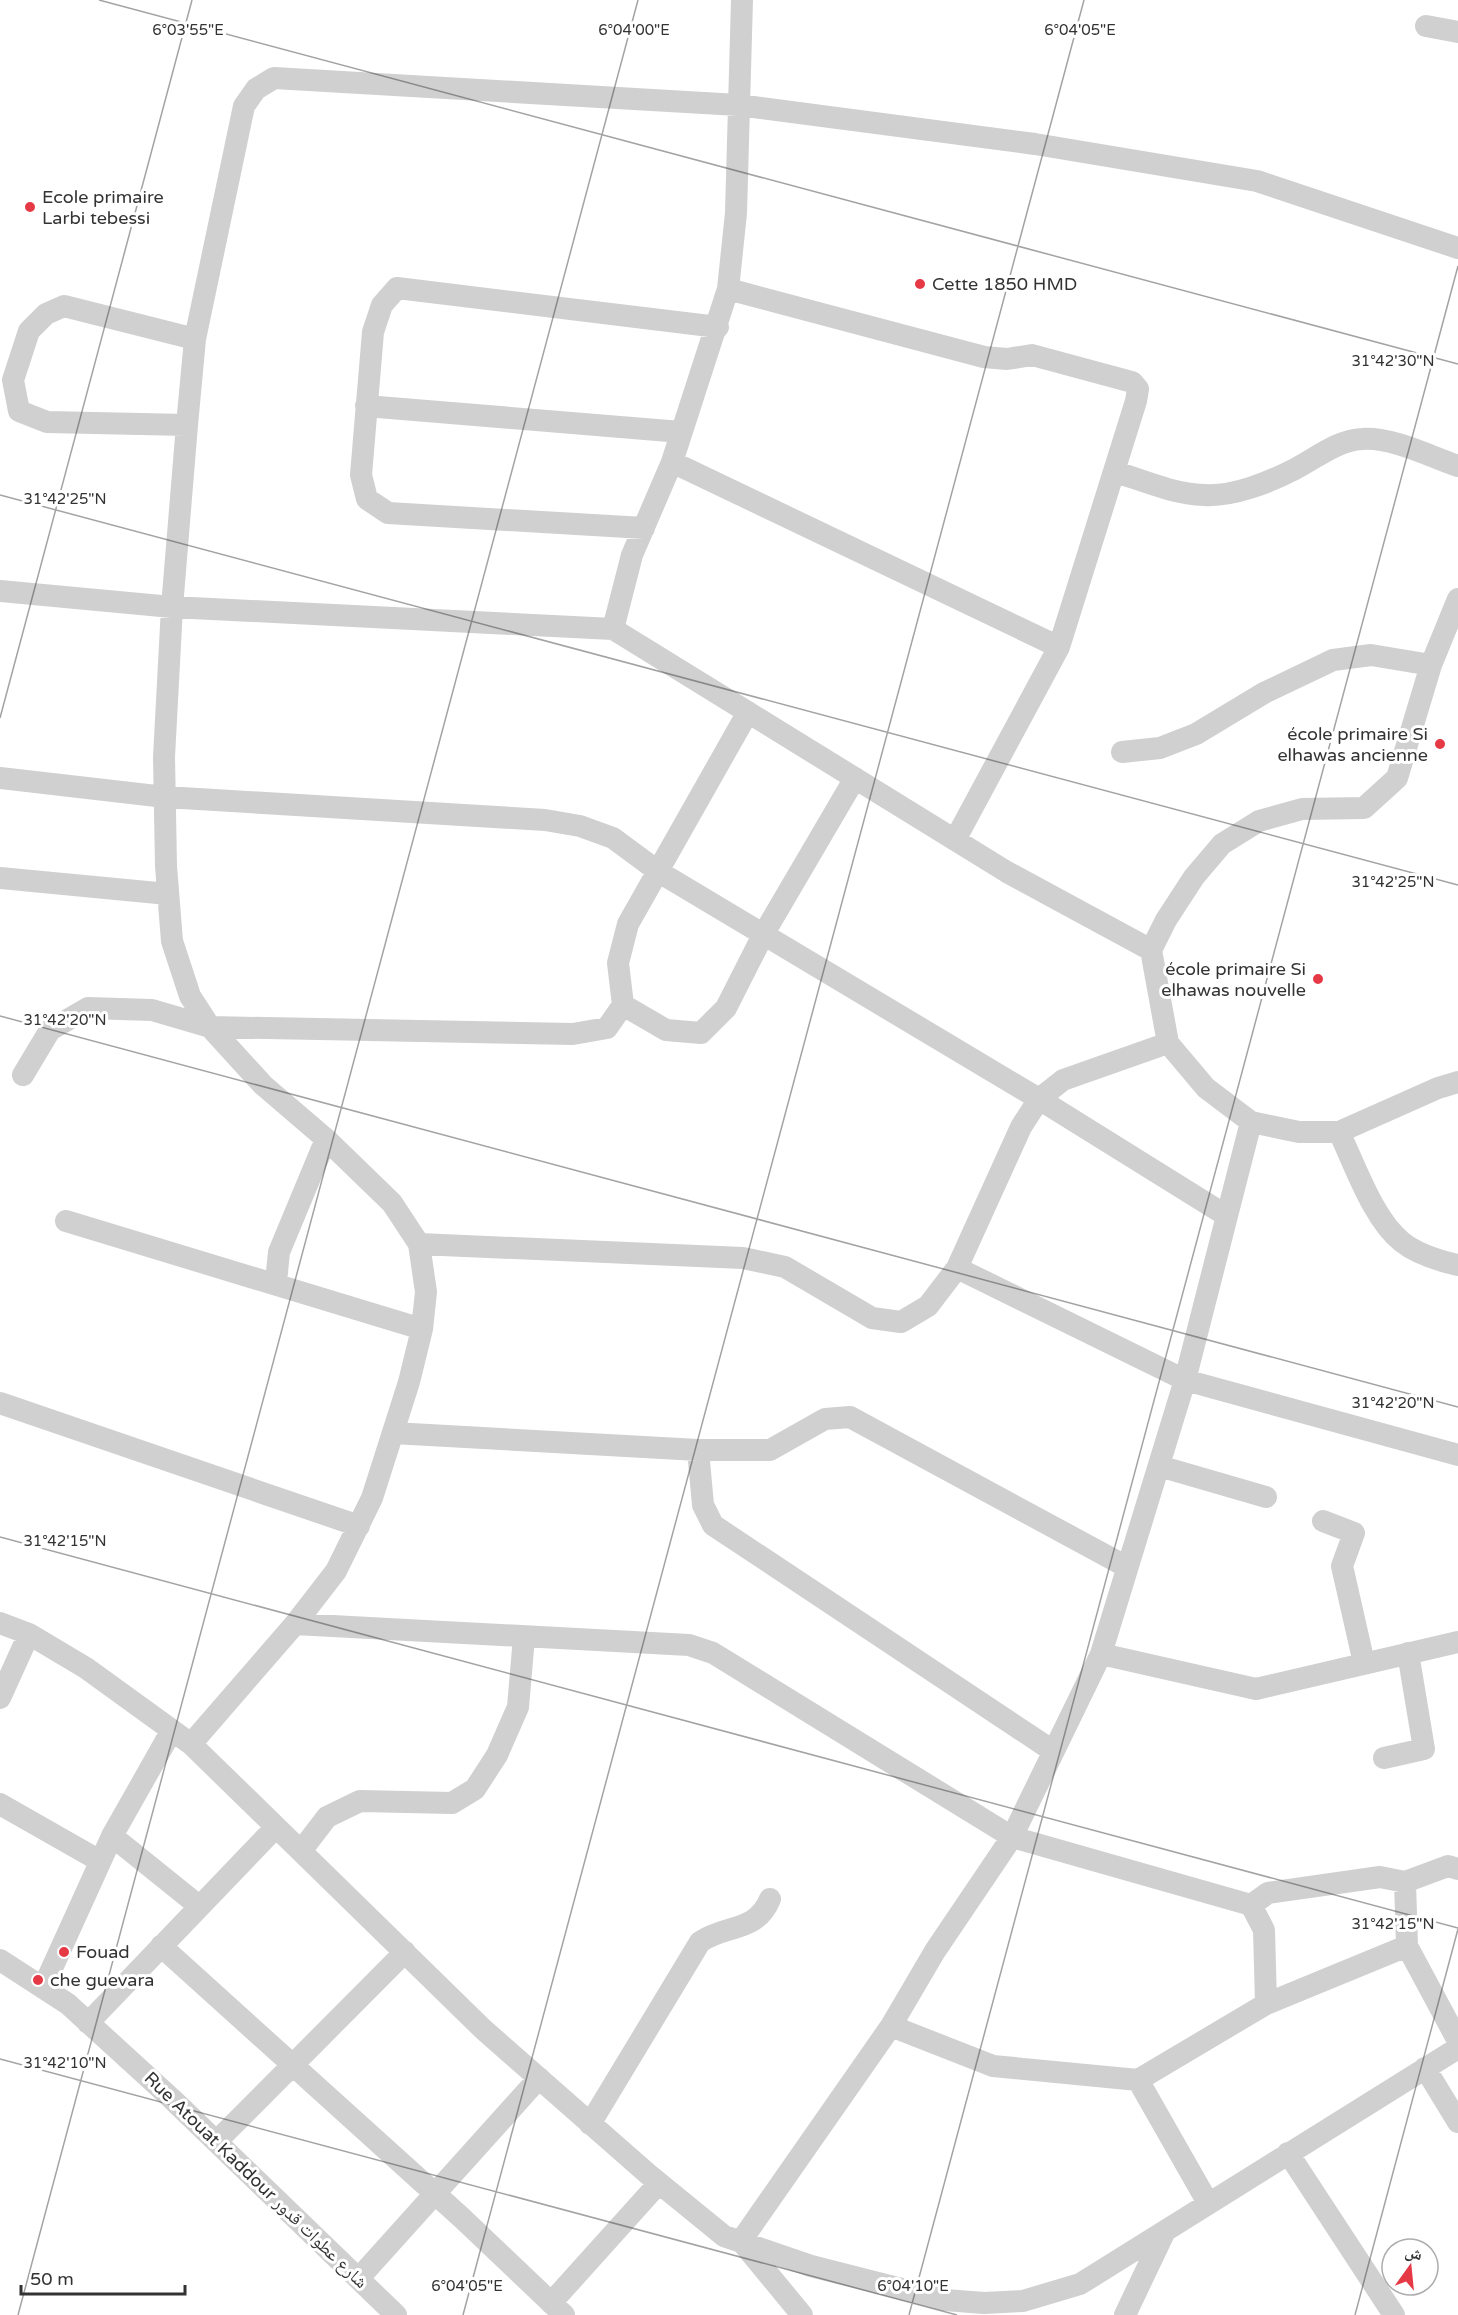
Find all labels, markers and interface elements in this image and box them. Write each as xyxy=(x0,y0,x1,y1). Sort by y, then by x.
text: 6°03'55"E xyxy=(152,21,224,39)
text: 6°04'00"E xyxy=(598,21,670,39)
text: 6°04'05"E xyxy=(1044,21,1116,39)
place label: Ecole primaire Larbi tebessi xyxy=(42,186,164,229)
marker: Ecole primaire Larbi tebessi xyxy=(23,200,37,214)
place label: Cette 1850 HMD xyxy=(932,273,1077,295)
marker: Cette 1850 HMD xyxy=(913,277,927,291)
text: 31°42'30"N xyxy=(1351,352,1435,370)
text: 31°42'25"N xyxy=(23,490,107,508)
place label: école primaire Si elhawas ancienne xyxy=(1277,723,1428,766)
marker: école primaire Si elhawas ancienne xyxy=(1433,737,1447,751)
text: 31°42'25"N xyxy=(1351,873,1435,891)
place label: école primaire Si elhawas nouvelle xyxy=(1161,958,1306,1001)
marker: école primaire Si elhawas nouvelle xyxy=(1311,972,1325,986)
text: 31°42'20"N xyxy=(23,1011,107,1029)
text: 31°42'20"N xyxy=(1351,1394,1435,1412)
text: 31°42'15"N xyxy=(23,1532,107,1550)
text: 31°42'15"N xyxy=(1351,1915,1435,1933)
place label: Fouad xyxy=(76,1941,130,1963)
marker: Fouad xyxy=(57,1945,71,1959)
place label: che guevara xyxy=(50,1969,154,1991)
marker: che guevara xyxy=(31,1973,45,1987)
text: 31°42'10"N xyxy=(23,2054,107,2072)
street label: Rue Atouat Kaddour شارع عطوات قدور xyxy=(140,2067,372,2293)
north arrow xyxy=(1380,2237,1440,2297)
text: ش xyxy=(1403,2242,1424,2265)
scale bar xyxy=(21,2258,184,2296)
text: 50 m xyxy=(30,2268,74,2290)
text: 6°04'05"E xyxy=(431,2277,503,2295)
text: 6°04'10"E xyxy=(877,2277,949,2295)

